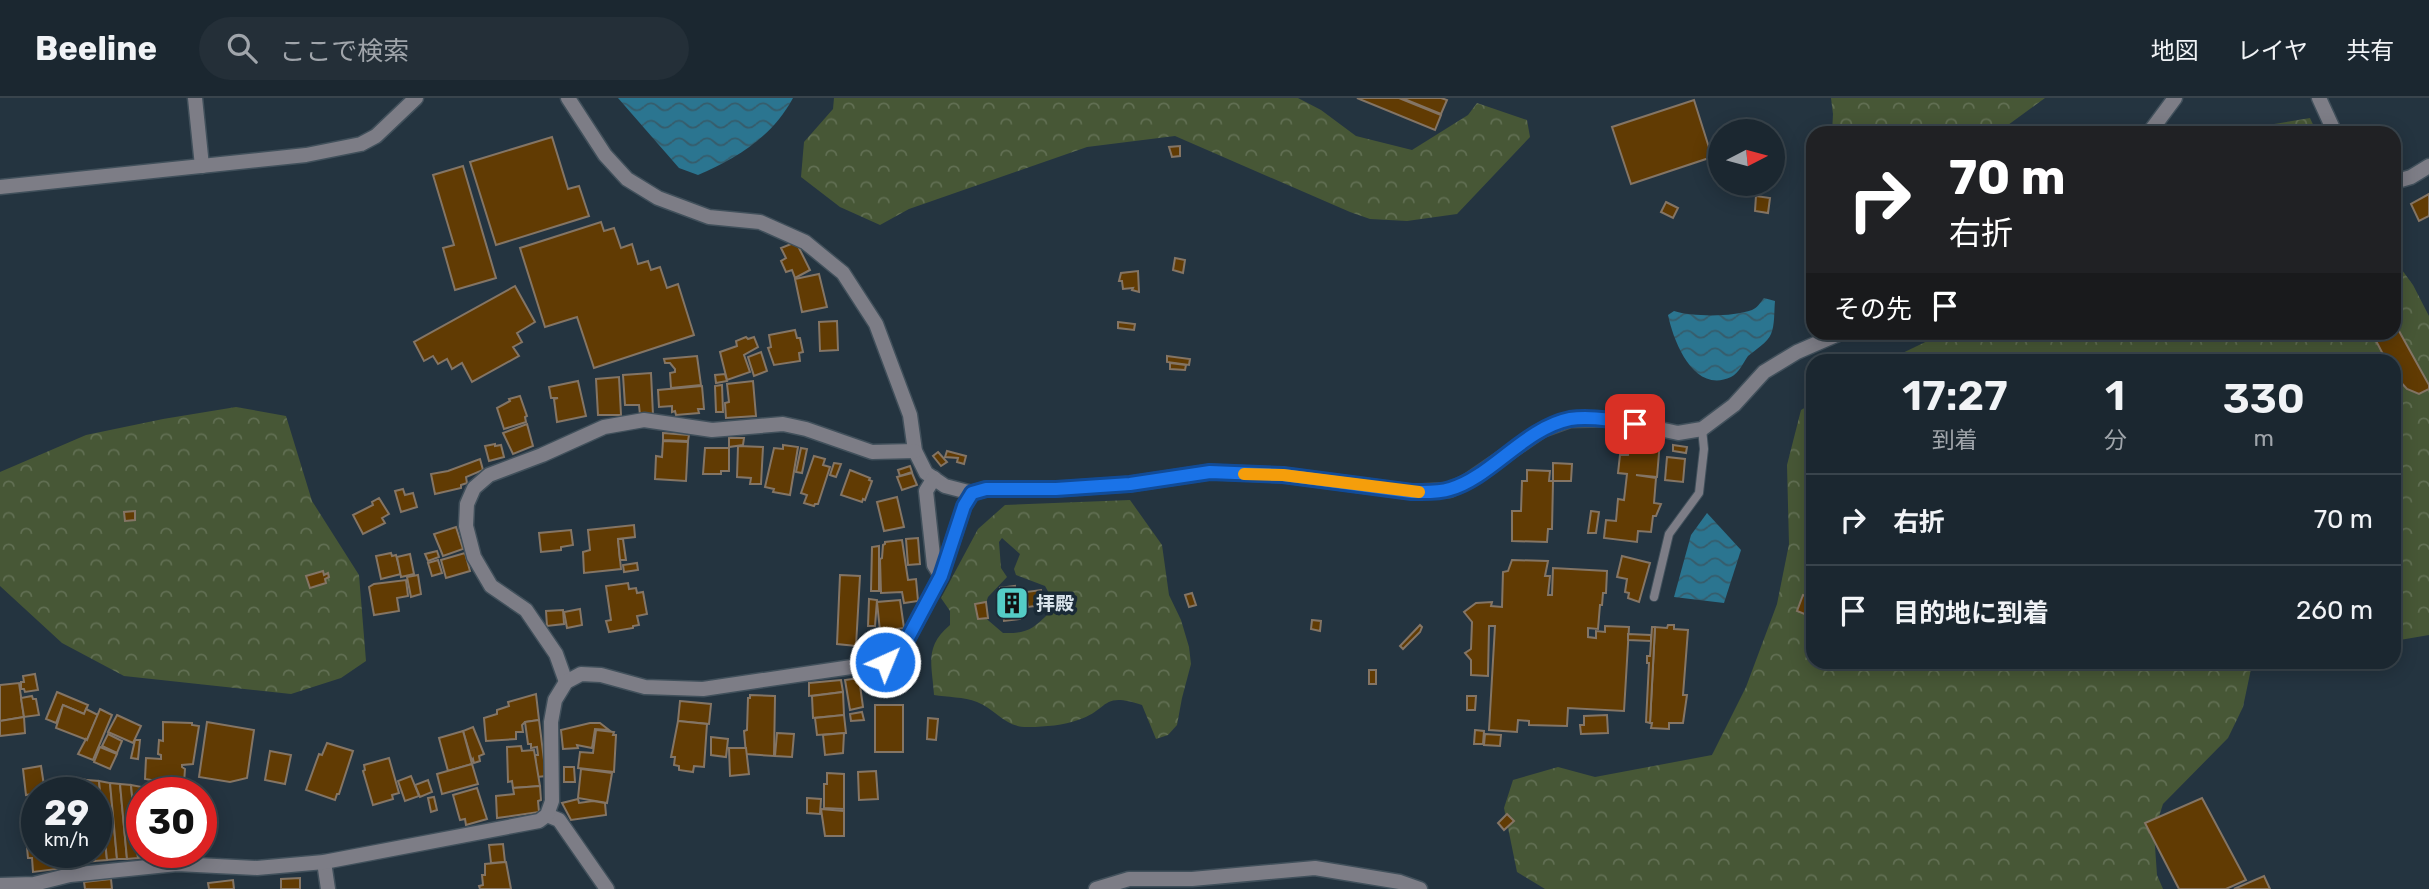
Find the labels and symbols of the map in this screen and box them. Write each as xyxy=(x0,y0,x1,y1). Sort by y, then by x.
north arrow xyxy=(1708,119,1785,196)
pin xyxy=(1605,394,1665,454)
building icon: 拝殿 xyxy=(993,584,1031,622)
place label: 拝殿 xyxy=(1036,592,1074,615)
position arrow xyxy=(848,625,922,699)
speed limit sign: 30 xyxy=(126,777,217,868)

